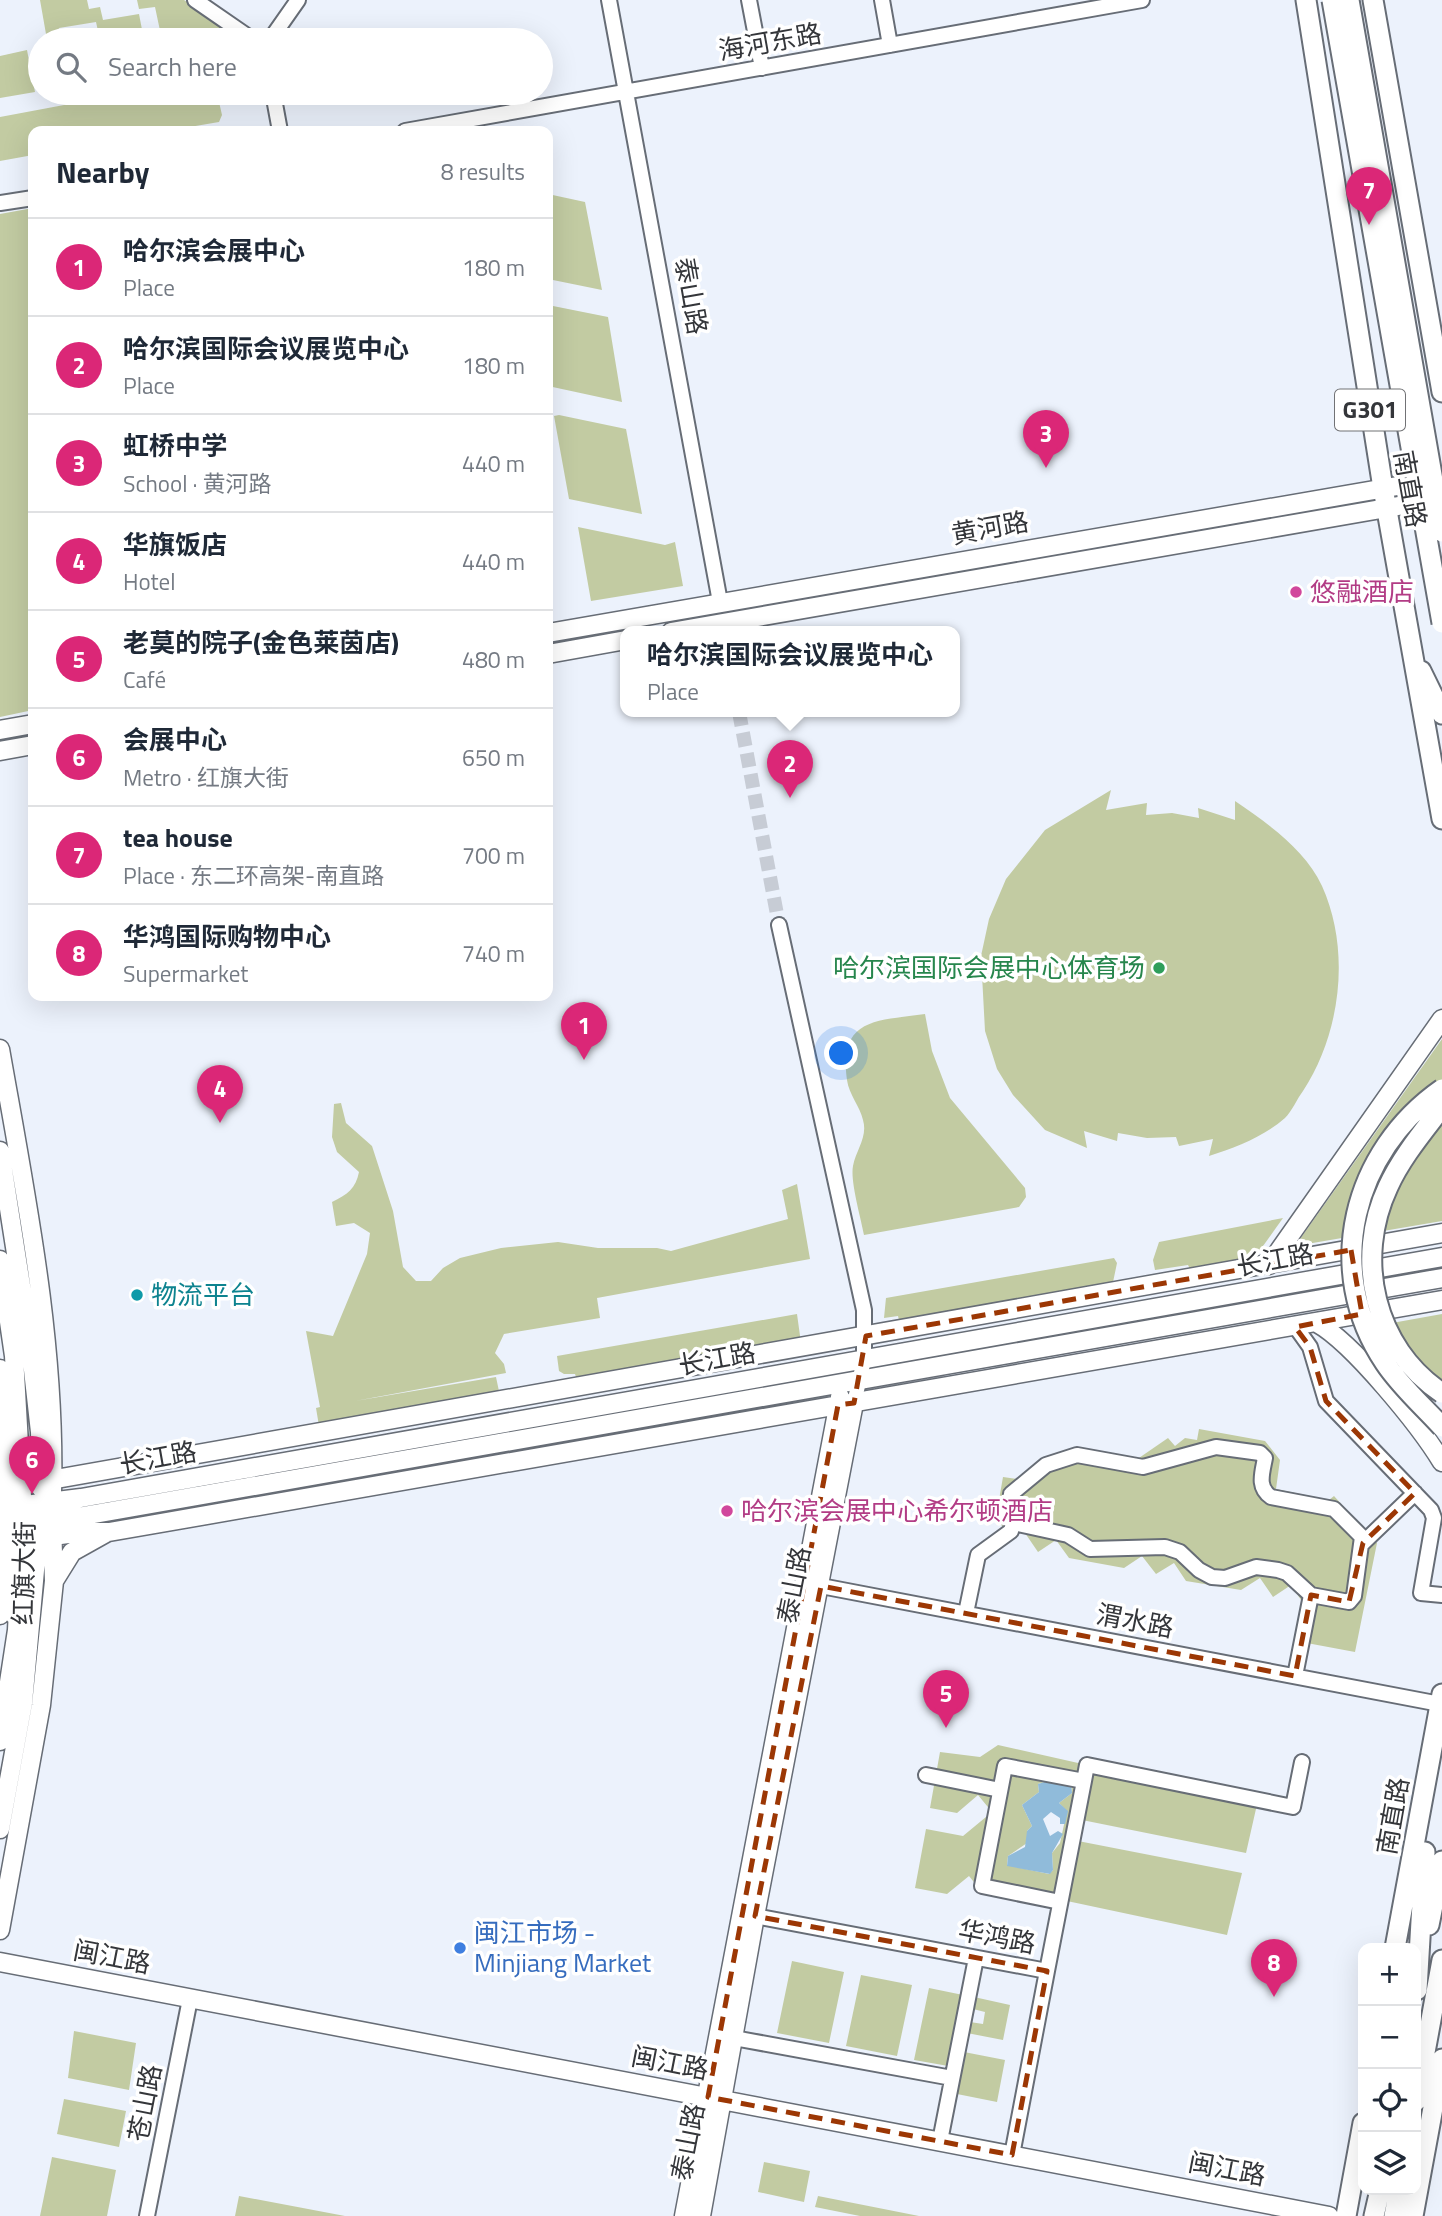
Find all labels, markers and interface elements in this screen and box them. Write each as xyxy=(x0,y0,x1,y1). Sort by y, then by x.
street label: 海河东路 xyxy=(715,13,825,70)
search box xyxy=(28,28,553,105)
text: Search here xyxy=(108,47,237,86)
icon: search xyxy=(52,48,90,86)
text: Nearby xyxy=(56,149,149,195)
text: 8 results xyxy=(441,154,525,189)
pin: 7 xyxy=(1346,167,1392,225)
text: 哈尔滨会展中心 xyxy=(123,231,305,270)
text: 1 xyxy=(73,250,85,285)
text: 180 m xyxy=(462,250,525,285)
street label: 泰山路 xyxy=(666,254,717,338)
text: Place xyxy=(123,270,175,305)
text: 哈尔滨国际会议展览中心 xyxy=(123,329,409,368)
text: 2 xyxy=(73,348,85,383)
text: 180 m xyxy=(462,348,525,383)
text: Place xyxy=(123,368,175,403)
road number: G301 xyxy=(1335,390,1405,430)
pin: 3 xyxy=(1023,410,1069,468)
text: 虹桥中学 xyxy=(123,426,227,465)
text: 3 xyxy=(73,446,85,481)
text: 440 m xyxy=(462,446,525,481)
street label: 南直路 xyxy=(1385,447,1436,531)
text: School · 黄河路 xyxy=(123,466,272,501)
street label: 黄河路 xyxy=(948,502,1032,553)
text: 华旗饭店 xyxy=(123,525,227,564)
text: 4 xyxy=(73,544,85,579)
text: 440 m xyxy=(462,544,525,579)
text: Hotel xyxy=(123,564,175,599)
place label: 悠融酒店 xyxy=(1310,572,1414,611)
marker: 悠融酒店 xyxy=(1288,584,1304,600)
text: 老莫的院子(金色莱茵店) xyxy=(123,623,399,662)
popup xyxy=(620,626,960,717)
text: 哈尔滨国际会议展览中心 xyxy=(647,635,933,674)
text: 5 xyxy=(73,642,85,677)
text: 480 m xyxy=(462,642,525,677)
text: Café xyxy=(123,662,166,697)
text: Place xyxy=(647,674,699,709)
text: 会展中心 xyxy=(123,720,227,759)
text: 6 xyxy=(73,740,85,775)
text: 650 m xyxy=(462,740,525,775)
pin: 2 xyxy=(767,740,813,798)
text: Metro · 红旗大街 xyxy=(123,760,289,795)
text: tea house xyxy=(123,818,233,857)
text: 7 xyxy=(73,838,85,873)
text: 700 m xyxy=(462,838,525,873)
text: Place · 东二环高架-南直路 xyxy=(123,858,384,893)
text: 华鸿国际购物中心 xyxy=(123,917,331,956)
text: 8 xyxy=(73,936,85,971)
text: 740 m xyxy=(462,936,525,971)
place label: 哈尔滨国际会展中心体育场 xyxy=(833,948,1145,987)
text: Supermarket xyxy=(123,956,248,991)
marker: 哈尔滨国际会展中心体育场 xyxy=(1151,960,1167,976)
pin: 1 xyxy=(561,1002,607,1060)
your location xyxy=(824,1036,858,1070)
pin: 4 xyxy=(197,1065,243,1123)
street label: 长江路 xyxy=(1233,1234,1317,1285)
place label: 物流平台 xyxy=(151,1275,255,1314)
marker: 物流平台 xyxy=(129,1287,145,1303)
street label: 长江路 xyxy=(675,1333,759,1384)
street label: 长江路 xyxy=(116,1432,200,1483)
pin: 6 xyxy=(9,1436,55,1494)
place label: 哈尔滨会展中心希尔顿酒店 xyxy=(741,1491,1053,1530)
marker: 哈尔滨会展中心希尔顿酒店 xyxy=(719,1503,735,1519)
street label: 红旗大街 xyxy=(3,1521,44,1625)
street label: 泰山路 xyxy=(767,1543,820,1627)
street label: 渭水路 xyxy=(1093,1594,1177,1647)
pin: 5 xyxy=(923,1670,969,1728)
street label: 南直路 xyxy=(1367,1774,1418,1858)
street label: 华鸿路 xyxy=(955,1910,1039,1963)
place label: 闽江市场 - Minjiang Market xyxy=(474,1913,651,1982)
street label: 闽江路 xyxy=(70,1930,154,1983)
pin: 8 xyxy=(1251,1939,1297,1997)
marker: 闽江市场 - Minjiang Market xyxy=(452,1940,468,1956)
map controls xyxy=(1358,1943,1421,2195)
button: + xyxy=(1358,1943,1421,2006)
button: − xyxy=(1358,2006,1421,2069)
street label: 闽江路 xyxy=(628,2036,712,2089)
street label: 苍山路 xyxy=(118,2061,171,2145)
button: locate xyxy=(1358,2069,1421,2132)
street label: 泰山路 xyxy=(661,2100,714,2184)
button: layers xyxy=(1358,2132,1421,2195)
street label: 闽江路 xyxy=(1185,2142,1269,2195)

